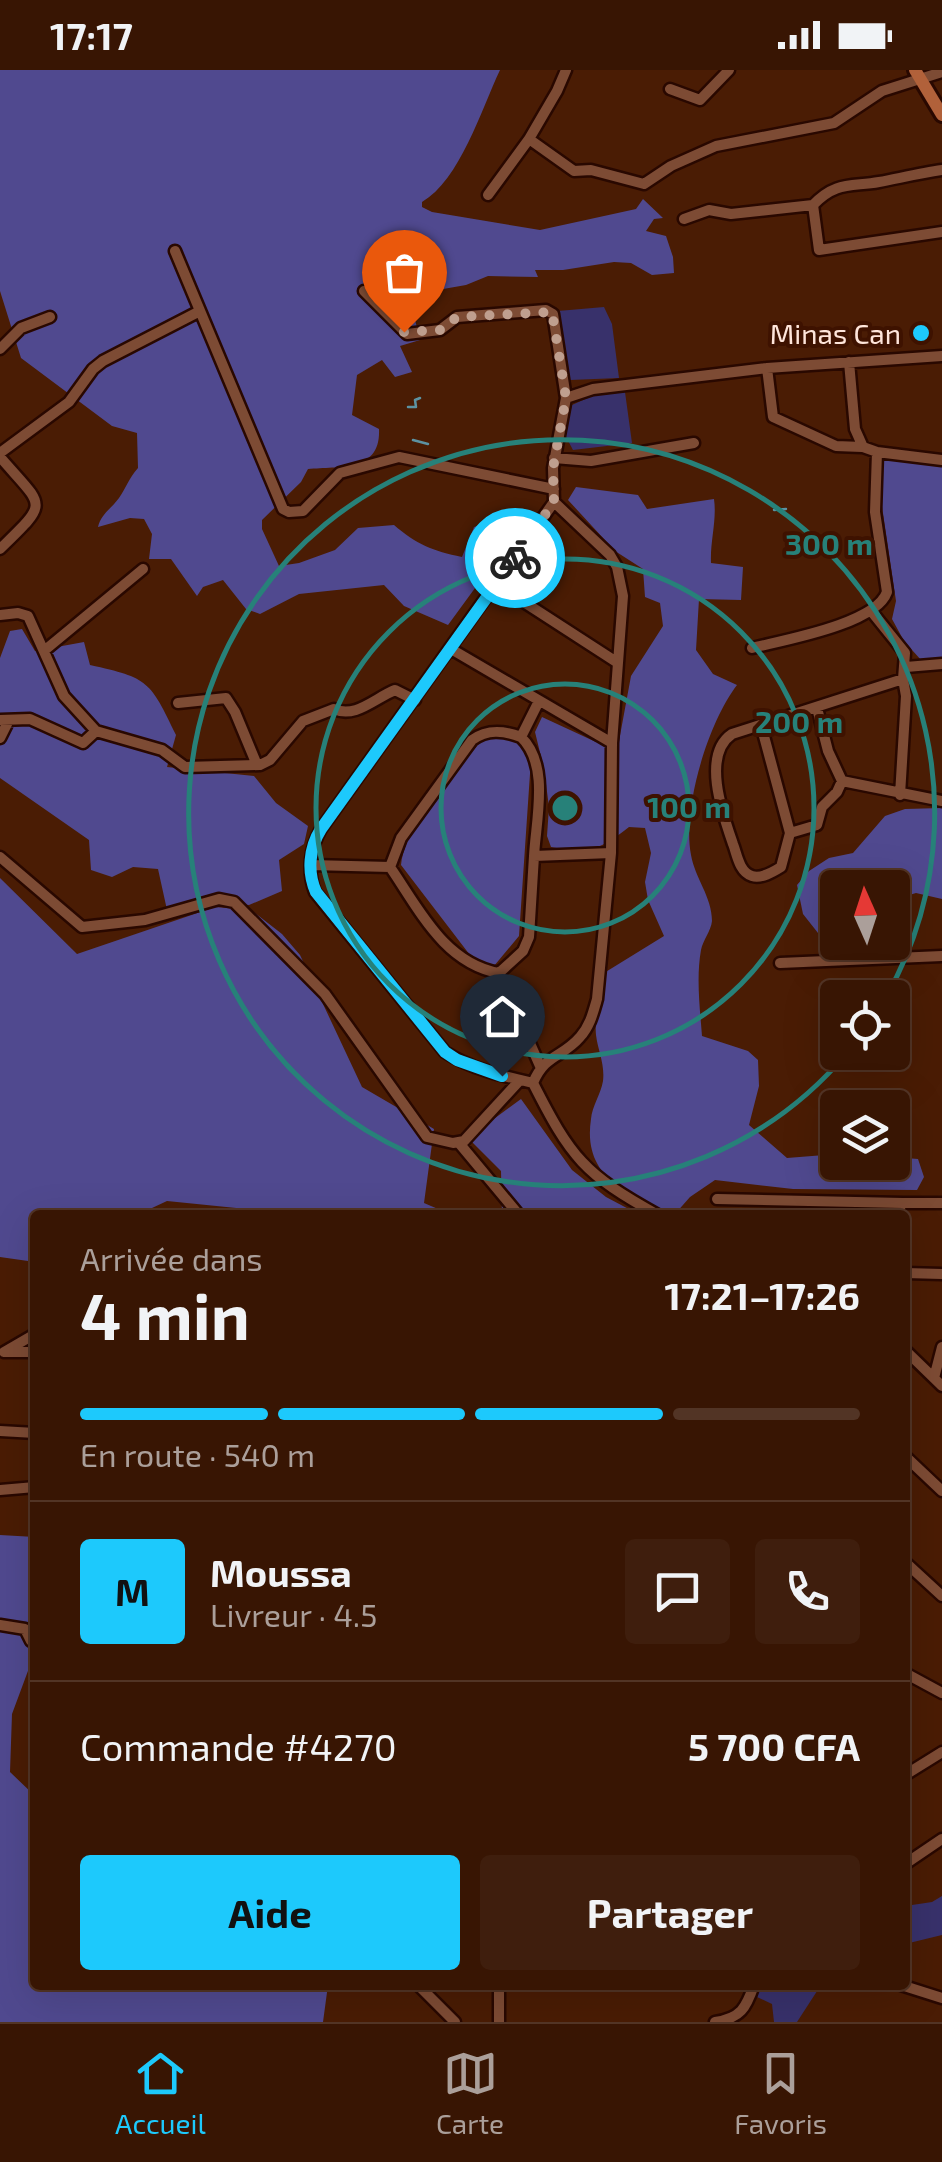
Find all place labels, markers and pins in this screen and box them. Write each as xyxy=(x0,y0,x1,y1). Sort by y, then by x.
pin xyxy=(362,230,447,333)
place label: Minas Can xyxy=(770,316,901,350)
marker: Minas Can xyxy=(910,322,932,344)
centre of rings xyxy=(547,790,583,826)
pin xyxy=(460,974,545,1077)

